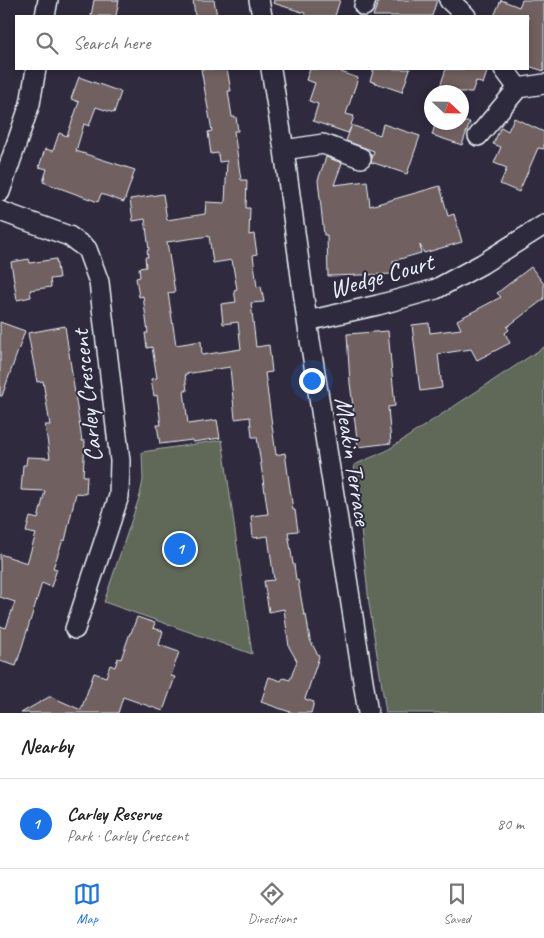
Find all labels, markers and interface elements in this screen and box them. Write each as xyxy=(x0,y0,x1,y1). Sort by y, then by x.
search box xyxy=(15,15,529,70)
icon: search xyxy=(33,29,61,57)
text: Search here xyxy=(73,31,150,55)
north arrow xyxy=(424,85,469,130)
street label: Wedge Court xyxy=(326,245,440,306)
street label: Carley Crescent xyxy=(64,325,110,464)
your location xyxy=(299,368,325,394)
street label: Meakin Terrace xyxy=(327,395,379,529)
pin: 1 xyxy=(164,530,196,568)
text: Nearby xyxy=(20,733,73,759)
text: Carley Reserve xyxy=(67,802,161,826)
text: 1 xyxy=(32,814,40,834)
text: 80 m xyxy=(497,814,524,834)
text: Park · Carley Crescent xyxy=(67,826,188,846)
tab: Map xyxy=(73,880,101,927)
tab: Directions xyxy=(248,880,296,927)
tab: Saved xyxy=(443,880,471,927)

